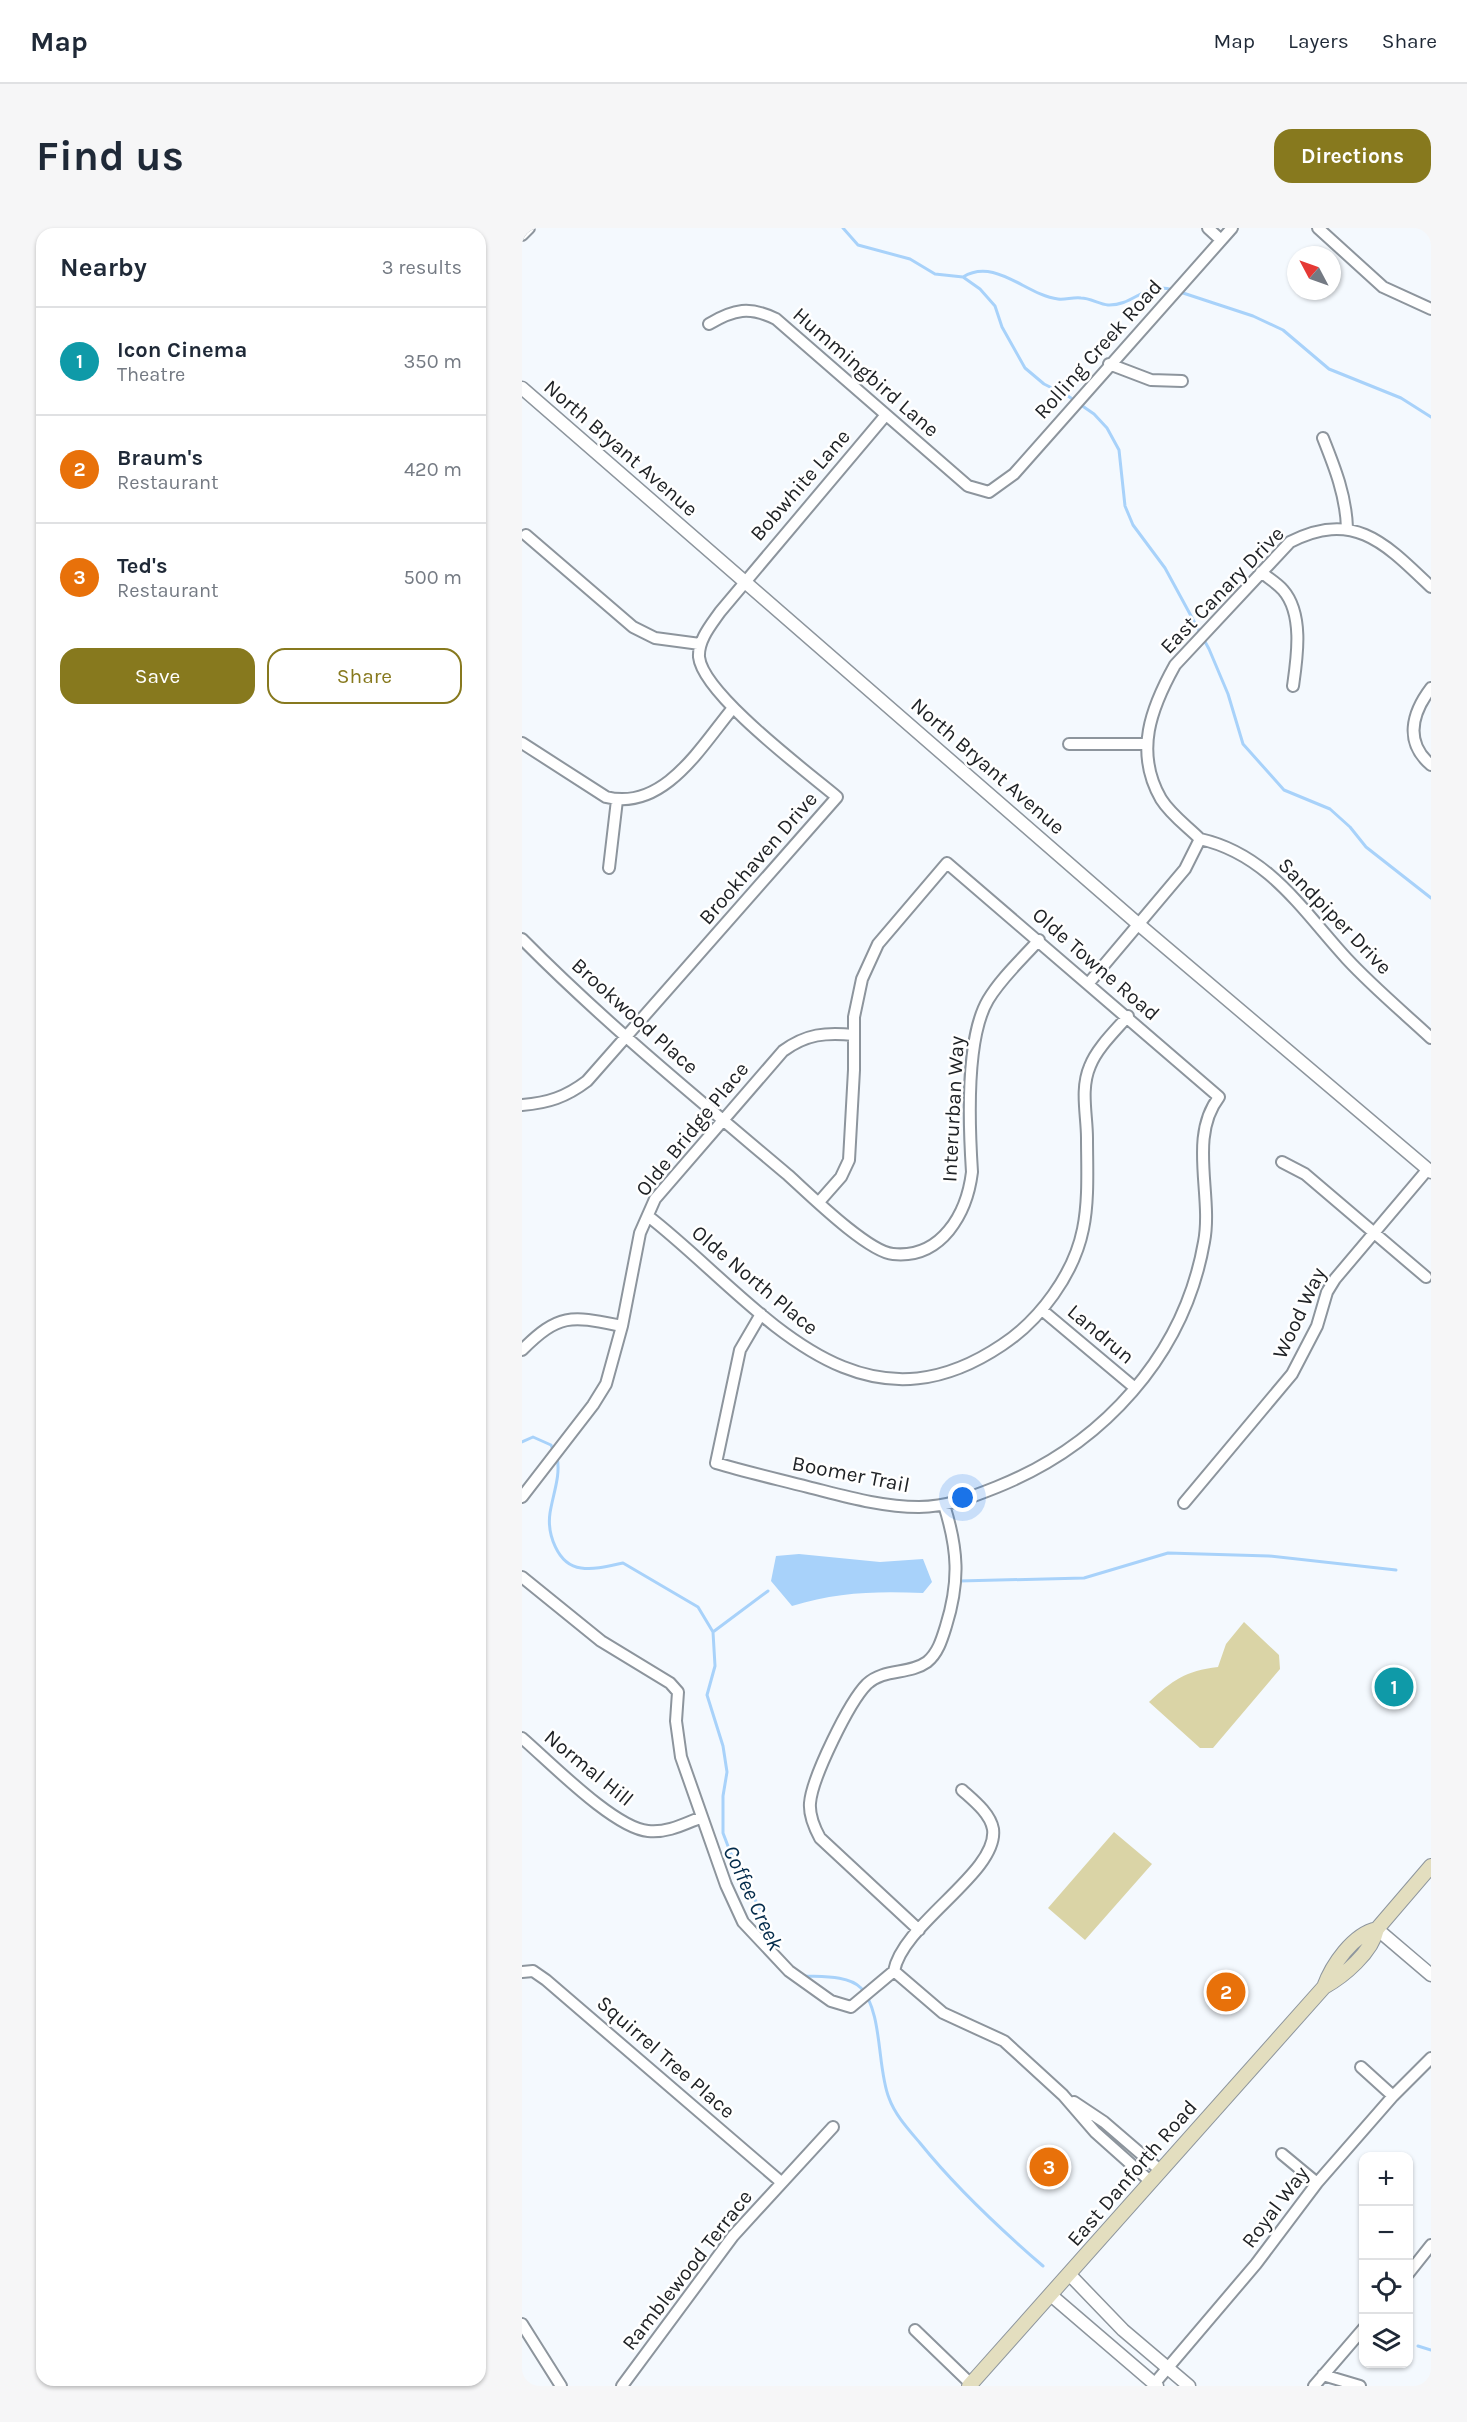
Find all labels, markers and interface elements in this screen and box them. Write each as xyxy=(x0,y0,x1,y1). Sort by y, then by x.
text: Map xyxy=(30,25,88,58)
text: Map xyxy=(1213,29,1255,53)
text: Layers xyxy=(1288,29,1349,53)
text: Share xyxy=(1382,29,1437,53)
button: Directions xyxy=(1274,129,1431,183)
text: Find us xyxy=(36,131,184,181)
north arrow xyxy=(1287,246,1341,300)
text: Nearby xyxy=(60,252,147,283)
text: 3 results xyxy=(382,256,462,279)
street label: Rolling Creek Road xyxy=(1029,274,1167,424)
street label: Hummingbird Lane xyxy=(788,302,944,442)
text: Icon Cinema xyxy=(117,337,247,363)
text: 1 xyxy=(76,350,83,373)
text: 350 m xyxy=(404,350,462,373)
text: Theatre xyxy=(117,363,185,386)
street label: North Bryant Avenue xyxy=(539,375,703,521)
street label: Bobwhite Lane xyxy=(745,424,855,546)
text: Braum's xyxy=(117,445,203,471)
text: 2 xyxy=(73,458,86,481)
text: 420 m xyxy=(404,458,462,481)
text: Restaurant xyxy=(117,471,219,494)
street label: East Canary Drive xyxy=(1155,521,1289,659)
text: Ted's xyxy=(117,553,168,579)
text: 3 xyxy=(73,566,86,589)
text: 500 m xyxy=(404,566,462,589)
text: Restaurant xyxy=(117,579,219,602)
button: Save xyxy=(60,648,255,704)
button: Share xyxy=(267,648,462,704)
street label: North Bryant Avenue xyxy=(906,693,1070,839)
street label: Brookhaven Drive xyxy=(694,787,822,929)
street label: Sandpiper Drive xyxy=(1273,853,1397,979)
street label: Olde Towne Road xyxy=(1028,902,1164,1026)
street label: Brookwood Place xyxy=(567,953,703,1079)
street label: Interurban Way xyxy=(937,1035,969,1183)
street label: Olde Bridge Place xyxy=(631,1057,753,1201)
street label: Olde North Place xyxy=(687,1220,823,1340)
street label: Wood Way xyxy=(1267,1263,1331,1362)
street label: Landrun xyxy=(1063,1299,1139,1369)
street label: Boomer Trail xyxy=(790,1451,912,1497)
your location xyxy=(948,1483,977,1512)
pin: 1 xyxy=(1374,1664,1414,1710)
street label: Normal Hill xyxy=(540,1725,638,1811)
water label: Coffee Creek xyxy=(717,1841,789,1955)
pin: 2 xyxy=(1206,1970,1246,2014)
street label: Squirrel Tree Place xyxy=(592,1991,740,2123)
street label: East Danforth Road xyxy=(1062,2095,1202,2251)
pin: 3 xyxy=(1030,2144,1068,2190)
map controls xyxy=(1359,2152,1413,2368)
button: + xyxy=(1359,2152,1413,2206)
street label: Royal Way xyxy=(1237,2161,1314,2253)
street label: Ramblewood Terrace xyxy=(617,2185,757,2355)
button: − xyxy=(1359,2206,1413,2260)
button: locate xyxy=(1359,2260,1413,2314)
button: layers xyxy=(1359,2314,1413,2368)

